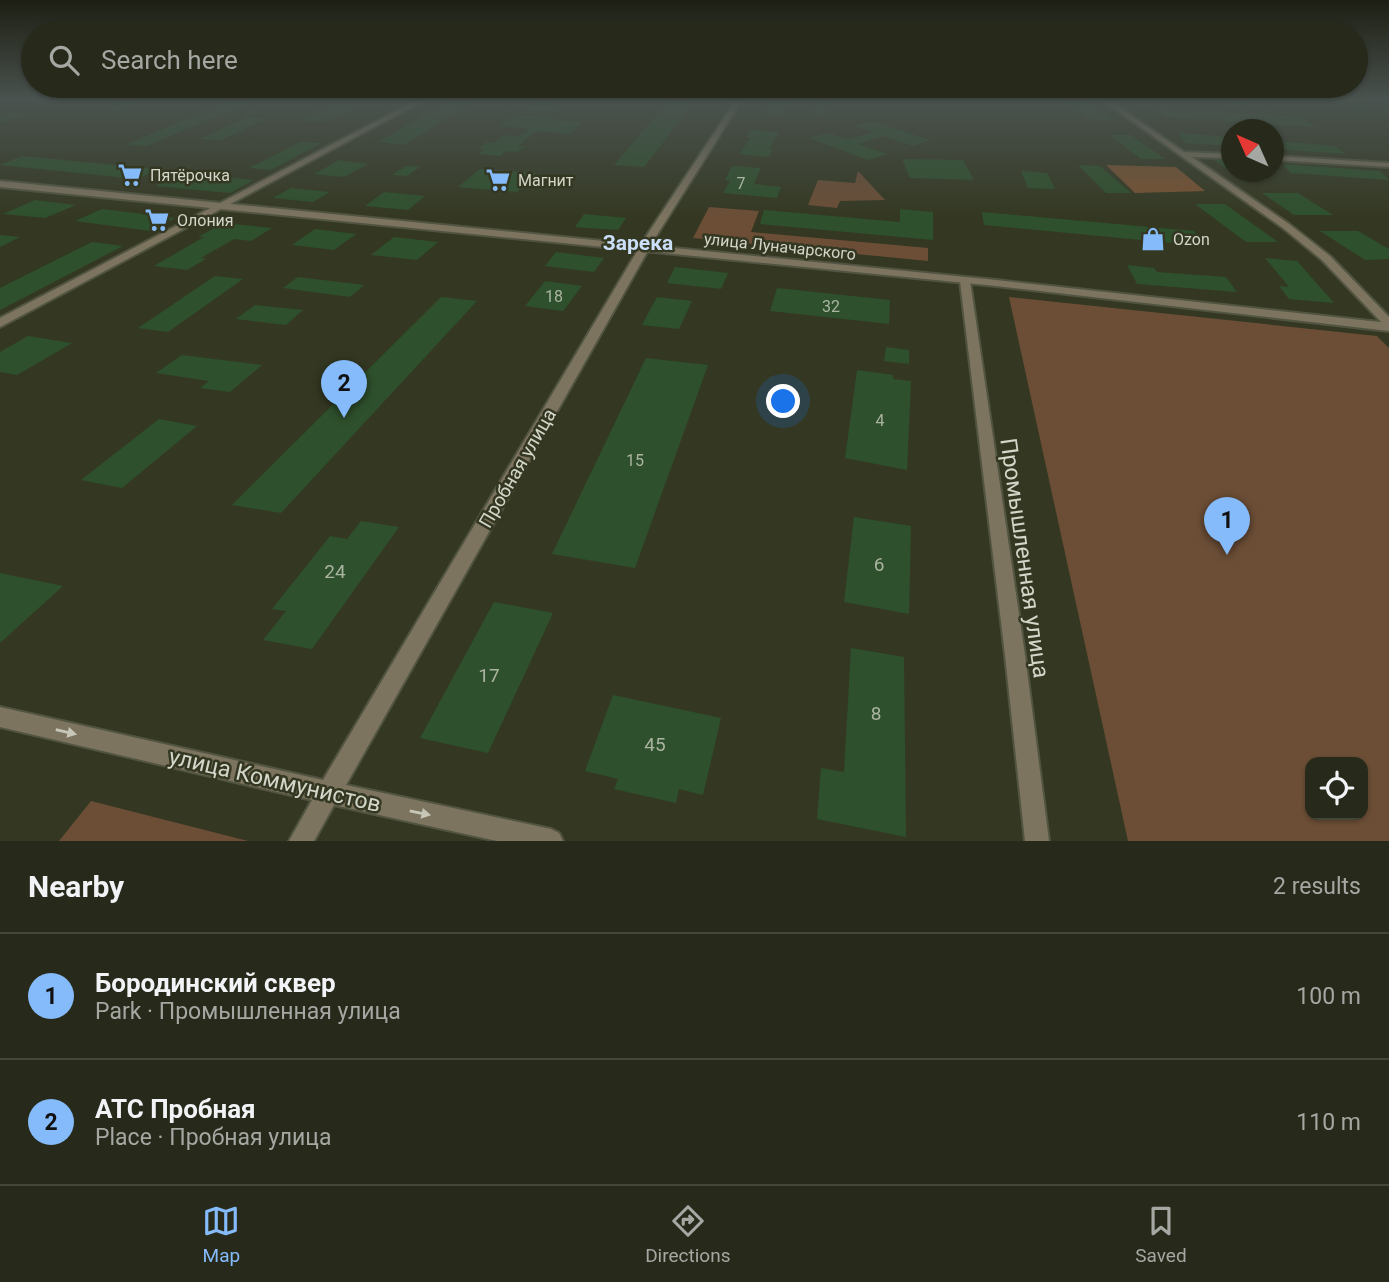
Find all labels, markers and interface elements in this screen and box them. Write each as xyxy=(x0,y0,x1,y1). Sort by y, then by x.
search box xyxy=(21,21,1368,98)
icon: search xyxy=(45,41,83,79)
text: Search here xyxy=(101,45,238,75)
north arrow xyxy=(1221,119,1284,182)
supermarket icon: Пятёрочка xyxy=(116,161,144,189)
place label: Пятёрочка xyxy=(150,166,230,185)
supermarket icon: Магнит xyxy=(484,166,512,194)
place label: Магнит xyxy=(518,171,574,190)
house number: 7 xyxy=(737,174,746,193)
supermarket icon: Олония xyxy=(143,206,171,234)
place label: Олония xyxy=(177,211,234,230)
shop icon: Ozon xyxy=(1139,225,1167,253)
street label: улица Луначарского xyxy=(703,229,857,264)
place label: Ozon xyxy=(1173,230,1210,249)
district label: Зарека xyxy=(603,231,673,255)
house number: 18 xyxy=(545,287,563,306)
house number: 32 xyxy=(822,297,840,316)
pin: 2 xyxy=(321,360,367,418)
your location xyxy=(766,384,800,418)
street label: Пробная улица xyxy=(474,404,561,532)
house number: 4 xyxy=(876,411,885,430)
street label: Промышленная улица xyxy=(994,436,1055,680)
house number: 15 xyxy=(626,451,644,470)
pin: 1 xyxy=(1204,497,1250,555)
house number: 6 xyxy=(874,553,884,576)
house number: 24 xyxy=(324,560,346,583)
house number: 17 xyxy=(478,664,500,687)
house number: 8 xyxy=(871,702,881,725)
one-way arrow xyxy=(56,727,78,738)
house number: 45 xyxy=(644,733,666,756)
street label: улица Коммунистов xyxy=(166,743,384,818)
map controls xyxy=(1305,757,1368,820)
button: locate xyxy=(1305,757,1368,820)
one-way arrow xyxy=(409,807,431,818)
text: Nearby xyxy=(28,869,124,904)
text: 2 results xyxy=(1273,873,1361,900)
text: Бородинский сквер xyxy=(95,968,336,998)
text: 1 xyxy=(44,983,58,1010)
text: 100 m xyxy=(1296,983,1361,1010)
text: Park · Промышленная улица xyxy=(95,998,401,1025)
text: АТС Пробная xyxy=(95,1094,256,1124)
text: 2 xyxy=(44,1109,58,1136)
text: 110 m xyxy=(1296,1109,1361,1136)
text: Place · Пробная улица xyxy=(95,1124,331,1151)
tab: Map xyxy=(202,1202,240,1267)
tab: Directions xyxy=(645,1202,730,1267)
tab: Saved xyxy=(1135,1202,1187,1267)

